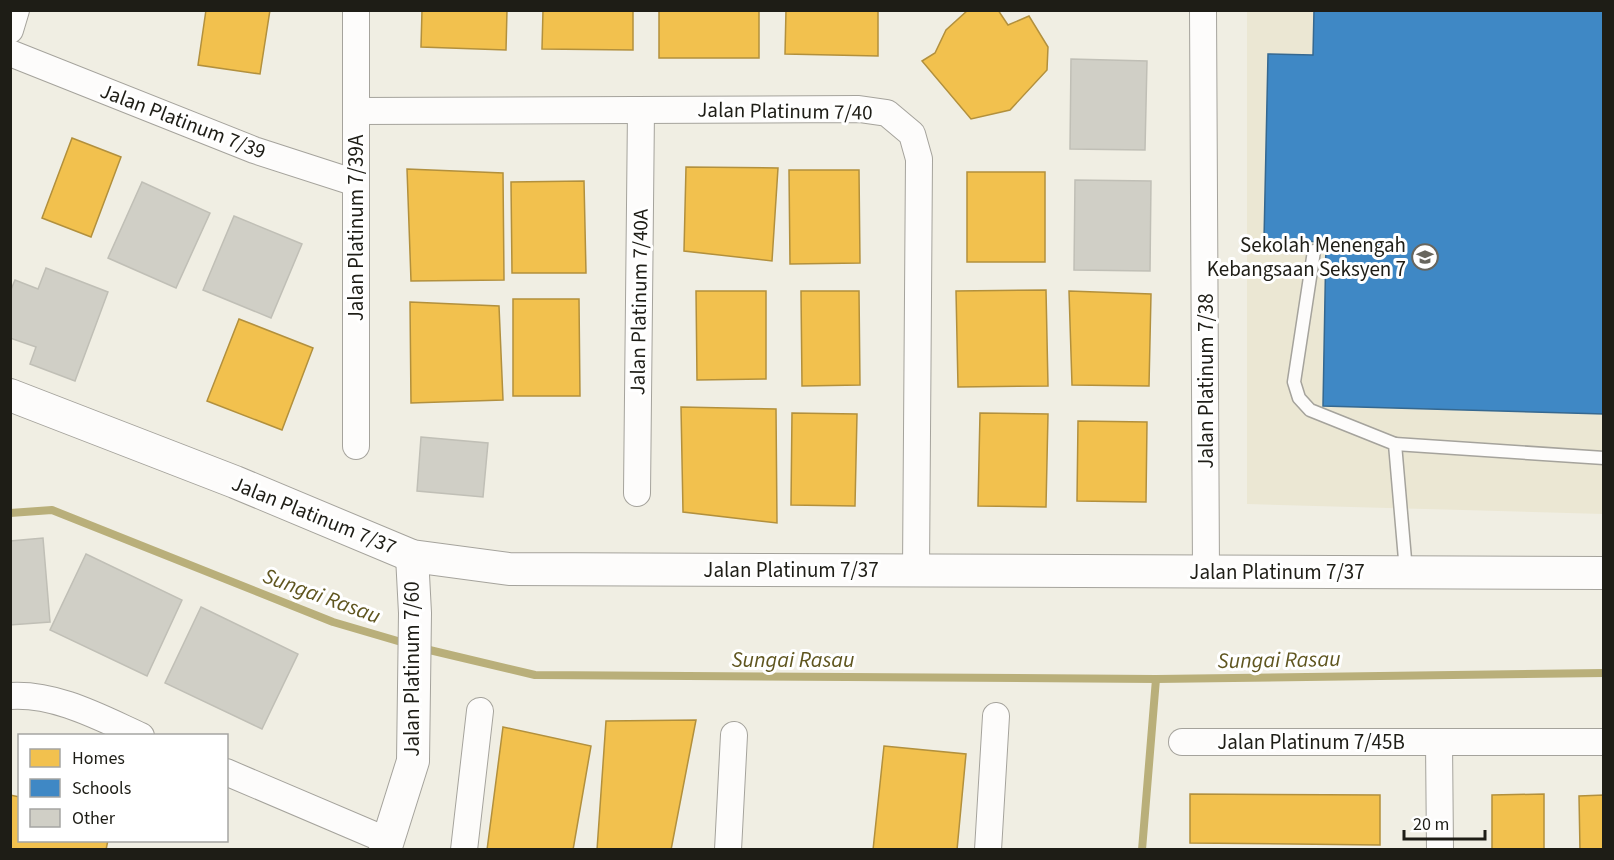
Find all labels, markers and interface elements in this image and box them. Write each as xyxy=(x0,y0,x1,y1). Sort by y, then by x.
street label: Jalan Platinum 7/39 xyxy=(96,76,270,166)
street label: Jalan Platinum 7/40 xyxy=(697,94,873,128)
street label: Jalan Platinum 7/39A xyxy=(341,134,371,321)
street label: Jalan Platinum 7/40A xyxy=(622,208,656,396)
place label: Sekolah Menengah Kebangsaan Seksyen 7 xyxy=(1207,230,1406,284)
school or university icon: Sekolah Menengah Kebangsaan Seksyen 7 xyxy=(1410,242,1440,272)
street label: Jalan Platinum 7/38 xyxy=(1191,293,1221,469)
street label: Jalan Platinum 7/37 xyxy=(227,468,401,562)
street label: Jalan Platinum 7/37 xyxy=(703,555,879,585)
street label: Jalan Platinum 7/37 xyxy=(1189,557,1365,587)
water label: Sungai Rasau xyxy=(258,560,385,632)
street label: Jalan Platinum 7/60 xyxy=(397,581,427,757)
water label: Sungai Rasau xyxy=(1217,643,1341,677)
water label: Sungai Rasau xyxy=(731,644,855,676)
street label: Jalan Platinum 7/45B xyxy=(1217,727,1405,757)
legend xyxy=(18,734,228,842)
text: Homes xyxy=(72,746,125,771)
text: Schools xyxy=(72,776,131,801)
scale bar xyxy=(1404,803,1485,841)
text: Other xyxy=(72,806,116,831)
text: 20 m xyxy=(1413,812,1449,837)

